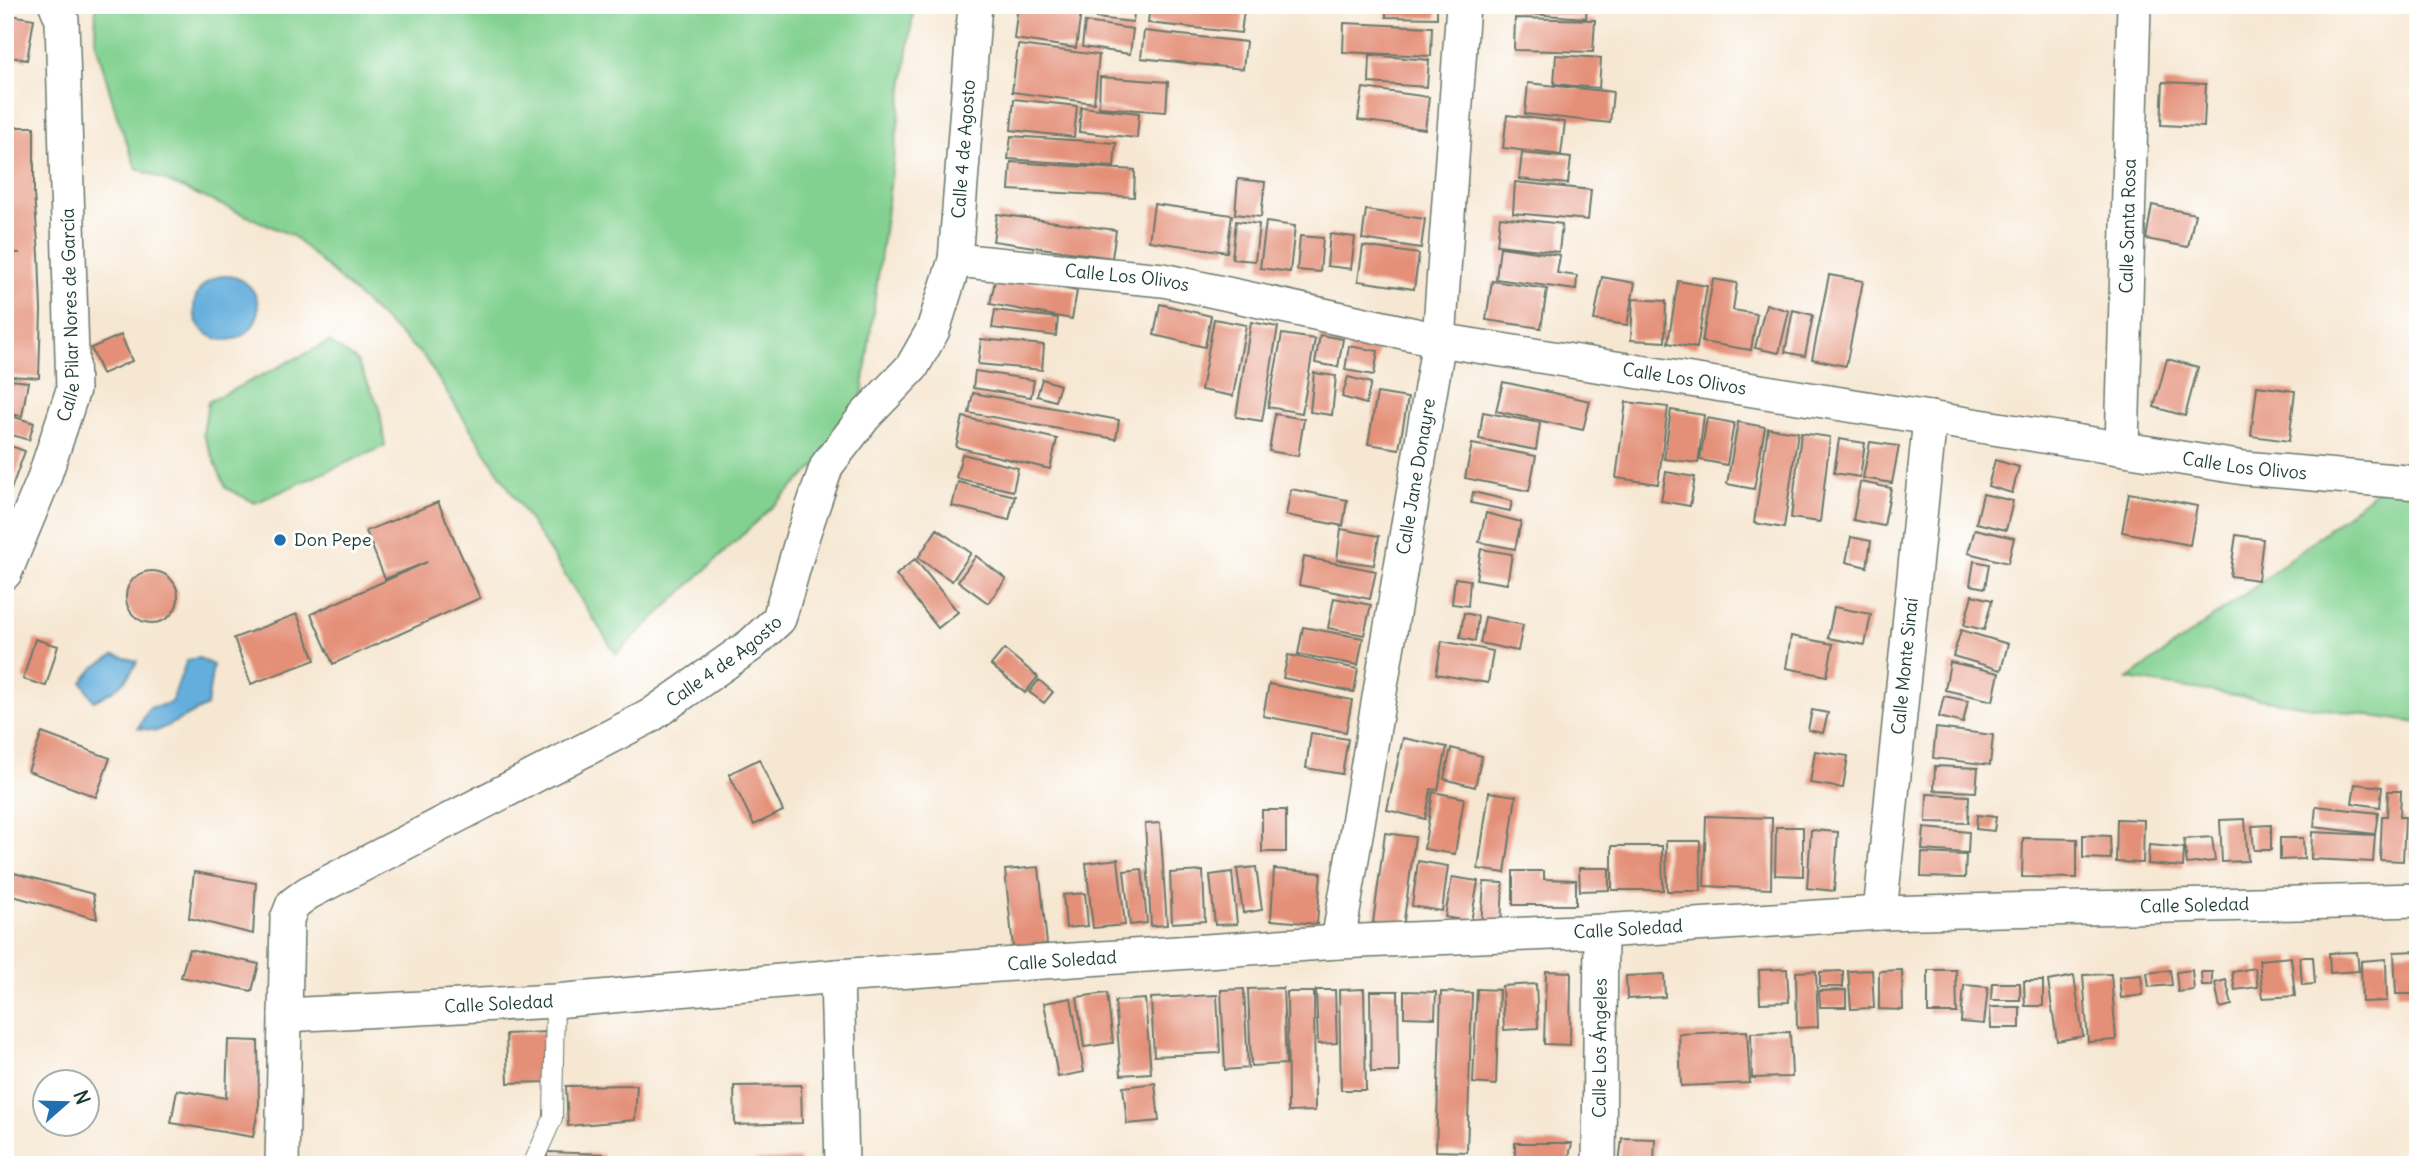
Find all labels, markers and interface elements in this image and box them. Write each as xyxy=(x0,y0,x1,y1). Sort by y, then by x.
street label: Calle 4 de Agosto xyxy=(946,79,980,219)
street label: Calle Santa Rosa xyxy=(2114,158,2141,294)
street label: Calle Pilar Nores de García xyxy=(51,208,84,425)
street label: Calle Los Olivos xyxy=(1064,259,1192,296)
street label: Calle Los Olivos xyxy=(1621,357,1748,400)
street label: Calle Jane Donayre xyxy=(1391,397,1440,556)
street label: Calle Los Olivos xyxy=(2181,446,2308,484)
place label: Don Pepe xyxy=(294,528,371,551)
marker: Don Pepe xyxy=(272,532,288,548)
street label: Calle Monte Sinaí xyxy=(1886,597,1923,736)
street label: Calle 4 de Agosto xyxy=(661,610,787,712)
street label: Calle Soledad xyxy=(2140,892,2250,918)
street label: Calle Soledad xyxy=(1573,914,1684,943)
street label: Calle Soledad xyxy=(1007,945,1118,975)
street label: Calle Los Ángeles xyxy=(1587,978,1612,1118)
street label: Calle Soledad xyxy=(443,989,554,1018)
north arrow xyxy=(32,1068,102,1138)
text: N xyxy=(68,1087,95,1107)

